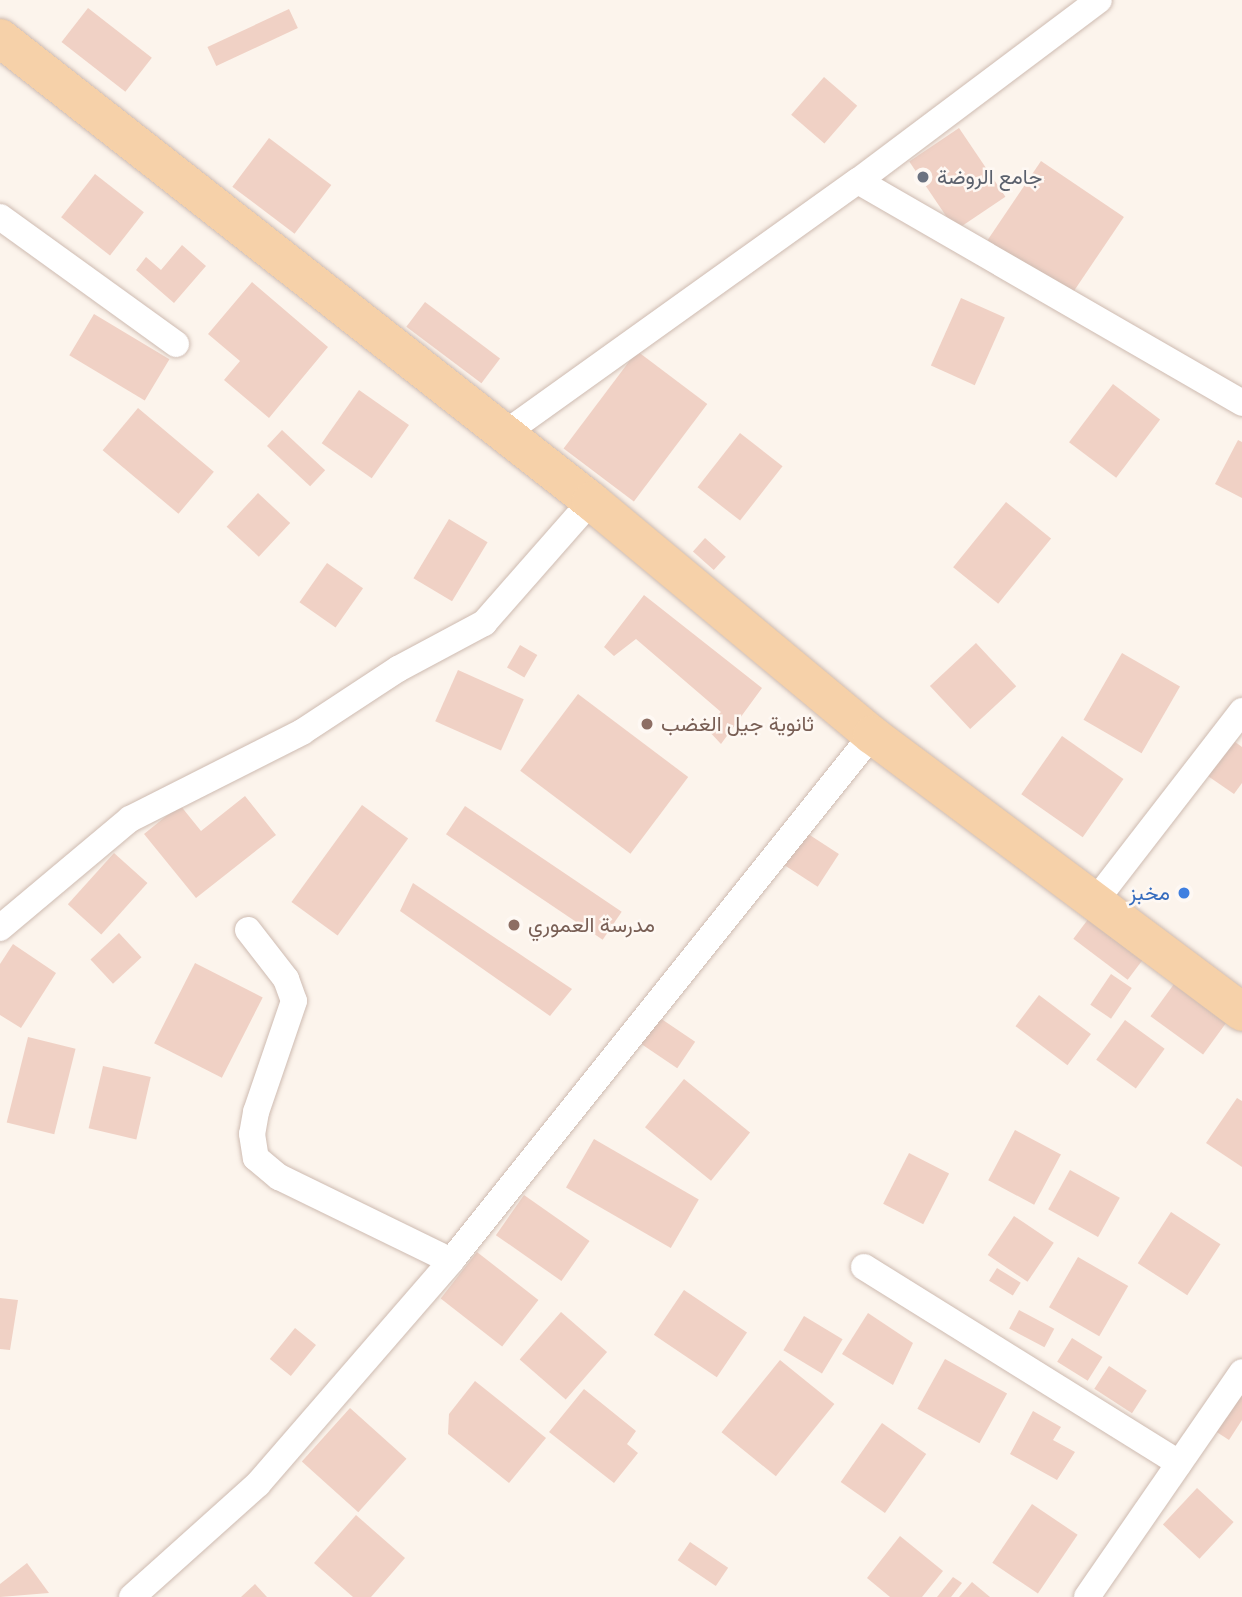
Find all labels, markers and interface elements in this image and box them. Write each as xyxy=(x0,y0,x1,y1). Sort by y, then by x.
place label: جامع الروضة xyxy=(937,164,1042,190)
marker: جامع الروضة xyxy=(915,169,931,185)
place label: ثانوية جيل الغضب xyxy=(661,711,814,737)
marker: ثانوية جيل الغضب xyxy=(639,716,655,732)
place label: مخبز xyxy=(1129,880,1170,906)
marker: مخبز xyxy=(1176,885,1192,901)
place label: مدرسة العموري xyxy=(528,912,655,938)
marker: مدرسة العموري xyxy=(506,917,522,933)

